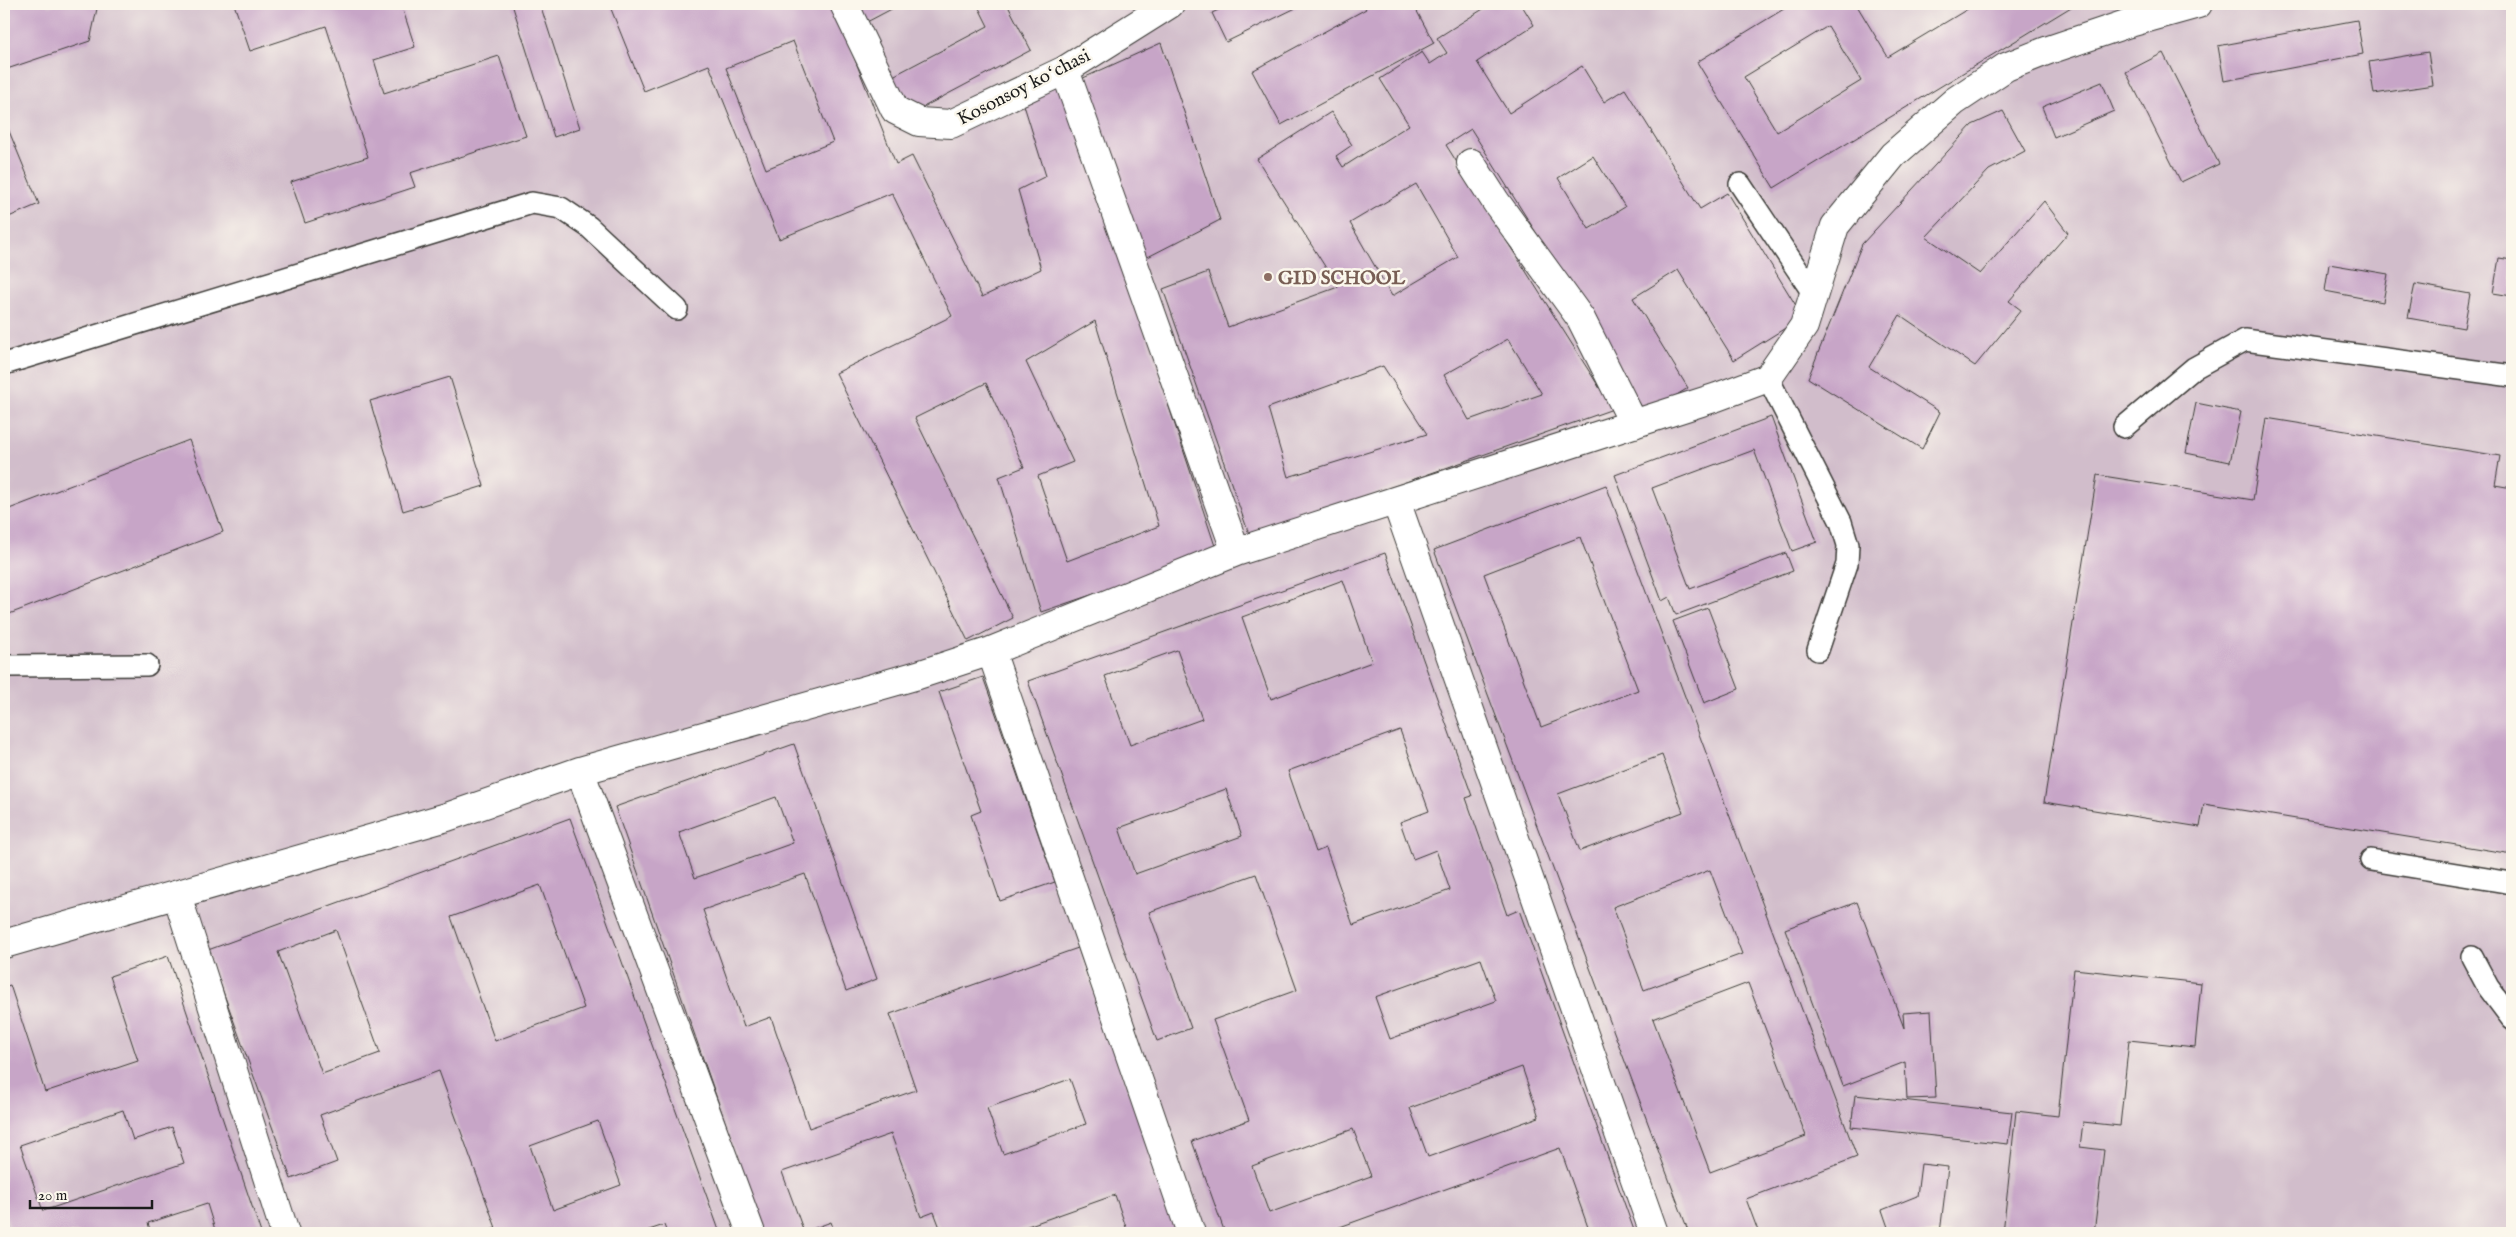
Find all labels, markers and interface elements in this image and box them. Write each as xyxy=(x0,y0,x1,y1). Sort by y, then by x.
street label: Kosonsoy koʻchasi xyxy=(953,44,1094,132)
place label: GID SCHOOL xyxy=(1278,267,1405,291)
marker: GID SCHOOL xyxy=(1262,271,1274,283)
scale bar xyxy=(30,1177,152,1209)
text: 20 m xyxy=(38,1186,68,1205)

